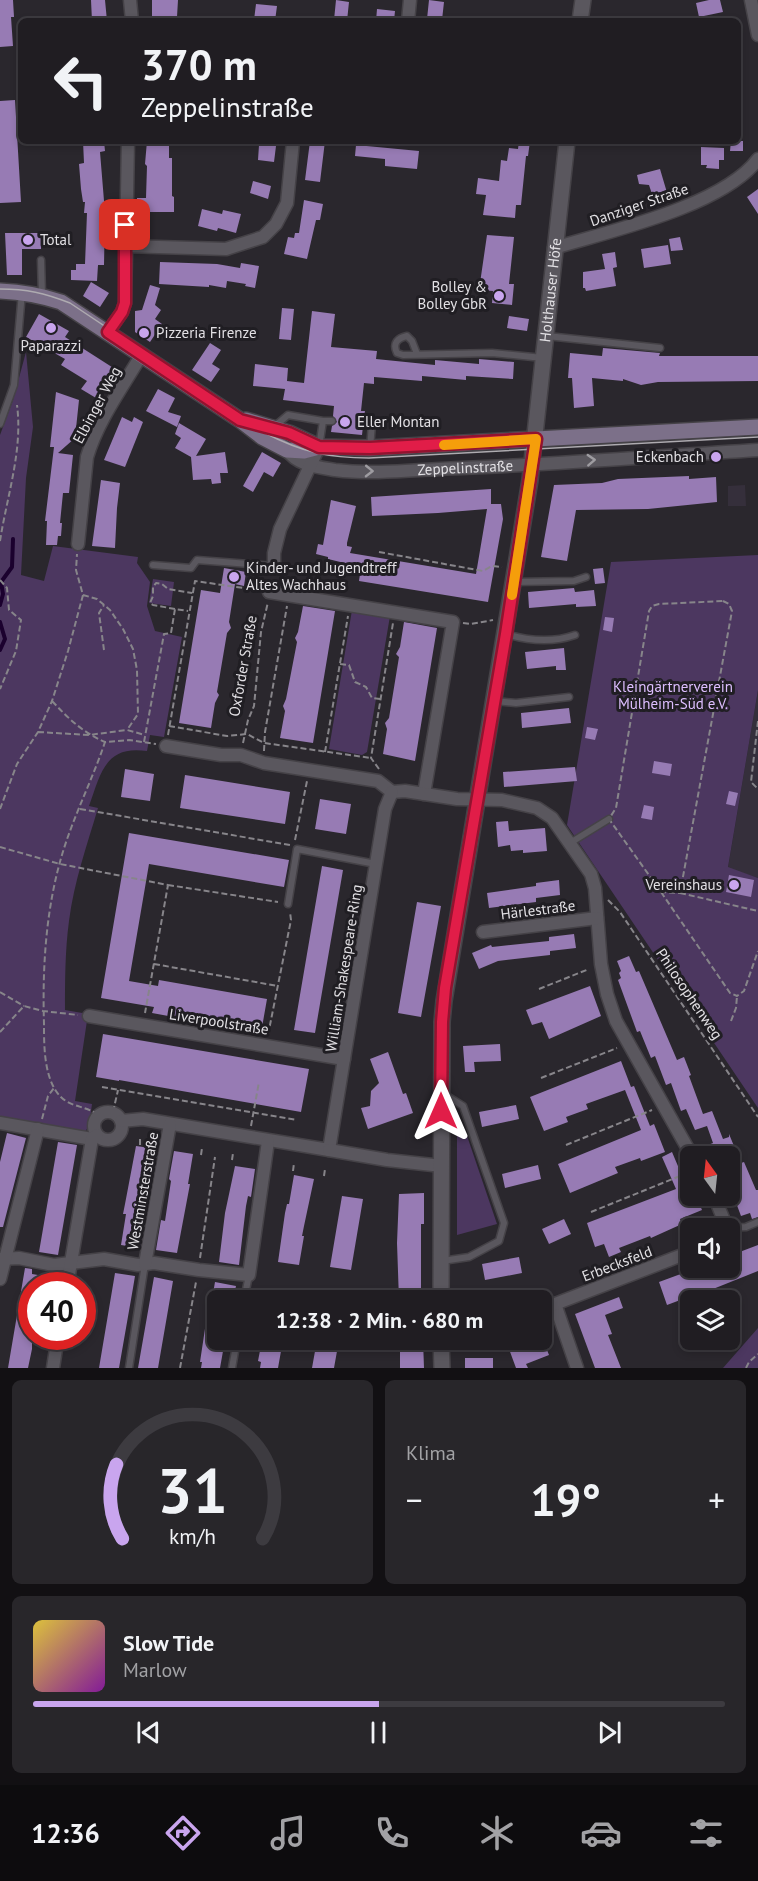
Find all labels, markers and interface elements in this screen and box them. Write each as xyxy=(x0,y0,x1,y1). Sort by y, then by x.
text: 370 m xyxy=(141,37,257,92)
icon: left xyxy=(42,42,120,120)
text: Zeppelinstraße xyxy=(141,90,314,124)
street label: Danziger Straße xyxy=(587,179,691,230)
pin xyxy=(99,199,150,250)
icon: arrive xyxy=(108,208,141,241)
place label: Total xyxy=(40,230,72,249)
marker: Total xyxy=(21,233,35,247)
street label: Holthauser Höfe xyxy=(535,237,565,343)
place label: Bolley & Bolley GbR xyxy=(417,277,487,313)
marker: Bolley & Bolley GbR xyxy=(492,289,506,303)
marker: Paparazzi xyxy=(44,321,58,335)
place label: Pizzeria Firenze xyxy=(156,323,257,342)
marker: Pizzeria Firenze xyxy=(137,326,151,340)
place label: Paparazzi xyxy=(21,336,81,355)
street label: Elbinger Weg xyxy=(68,363,125,447)
place label: Eller Montan xyxy=(357,412,439,431)
marker: Eller Montan xyxy=(338,415,352,429)
place label: Eckenbach xyxy=(636,447,704,466)
marker: Eckenbach xyxy=(709,450,723,464)
one-way arrow xyxy=(586,454,595,467)
street label: Zeppelinstraße xyxy=(417,456,514,479)
one-way arrow xyxy=(365,465,374,477)
place label: Kinder- und Jugendtreff Altes Wachhaus xyxy=(246,558,398,594)
marker: Kinder- und Jugendtreff Altes Wachhaus xyxy=(227,570,241,584)
street label: Oxforder Straße xyxy=(224,614,261,718)
park label: Kleingärtnerverein Mülheim-Süd e.V. xyxy=(613,677,733,713)
place label: Vereinshaus xyxy=(644,875,722,894)
marker: Vereinshaus xyxy=(727,878,741,892)
street label: William-Shakespeare-Ring xyxy=(321,883,366,1053)
street label: Härlestraße xyxy=(500,896,576,924)
street label: Philosophenweg xyxy=(652,945,727,1043)
street label: Liverpoolstraße xyxy=(168,1004,270,1039)
position arrow xyxy=(409,1079,473,1143)
street label: Westminsterstraße xyxy=(123,1130,162,1251)
north arrow xyxy=(680,1146,740,1206)
map controls xyxy=(680,1146,740,1350)
button: sound xyxy=(680,1218,740,1278)
street label: Erbecksfeld xyxy=(579,1241,655,1286)
speed limit sign: 40 xyxy=(18,1272,96,1350)
button: layers xyxy=(680,1290,740,1350)
text: 12:38 · 2 Min. · 680 m xyxy=(276,1306,483,1334)
text: Klima xyxy=(406,1440,456,1466)
text: 31 xyxy=(157,1449,228,1530)
text: 19° xyxy=(530,1470,601,1528)
text: − xyxy=(406,1478,423,1521)
text: + xyxy=(708,1478,725,1521)
text: km/h xyxy=(169,1522,216,1550)
text: Slow Tide xyxy=(123,1629,214,1657)
text: Marlow xyxy=(123,1657,187,1683)
icon: previous xyxy=(132,1716,165,1749)
icon: pause xyxy=(362,1716,395,1749)
icon: next xyxy=(593,1716,626,1749)
icon: directions xyxy=(162,1812,204,1854)
icon: music xyxy=(267,1812,309,1854)
icon: phone xyxy=(371,1812,413,1854)
icon: climate xyxy=(476,1812,518,1854)
icon: car xyxy=(580,1812,622,1854)
icon: filters xyxy=(685,1812,727,1854)
text: 12:36 xyxy=(31,1816,100,1850)

